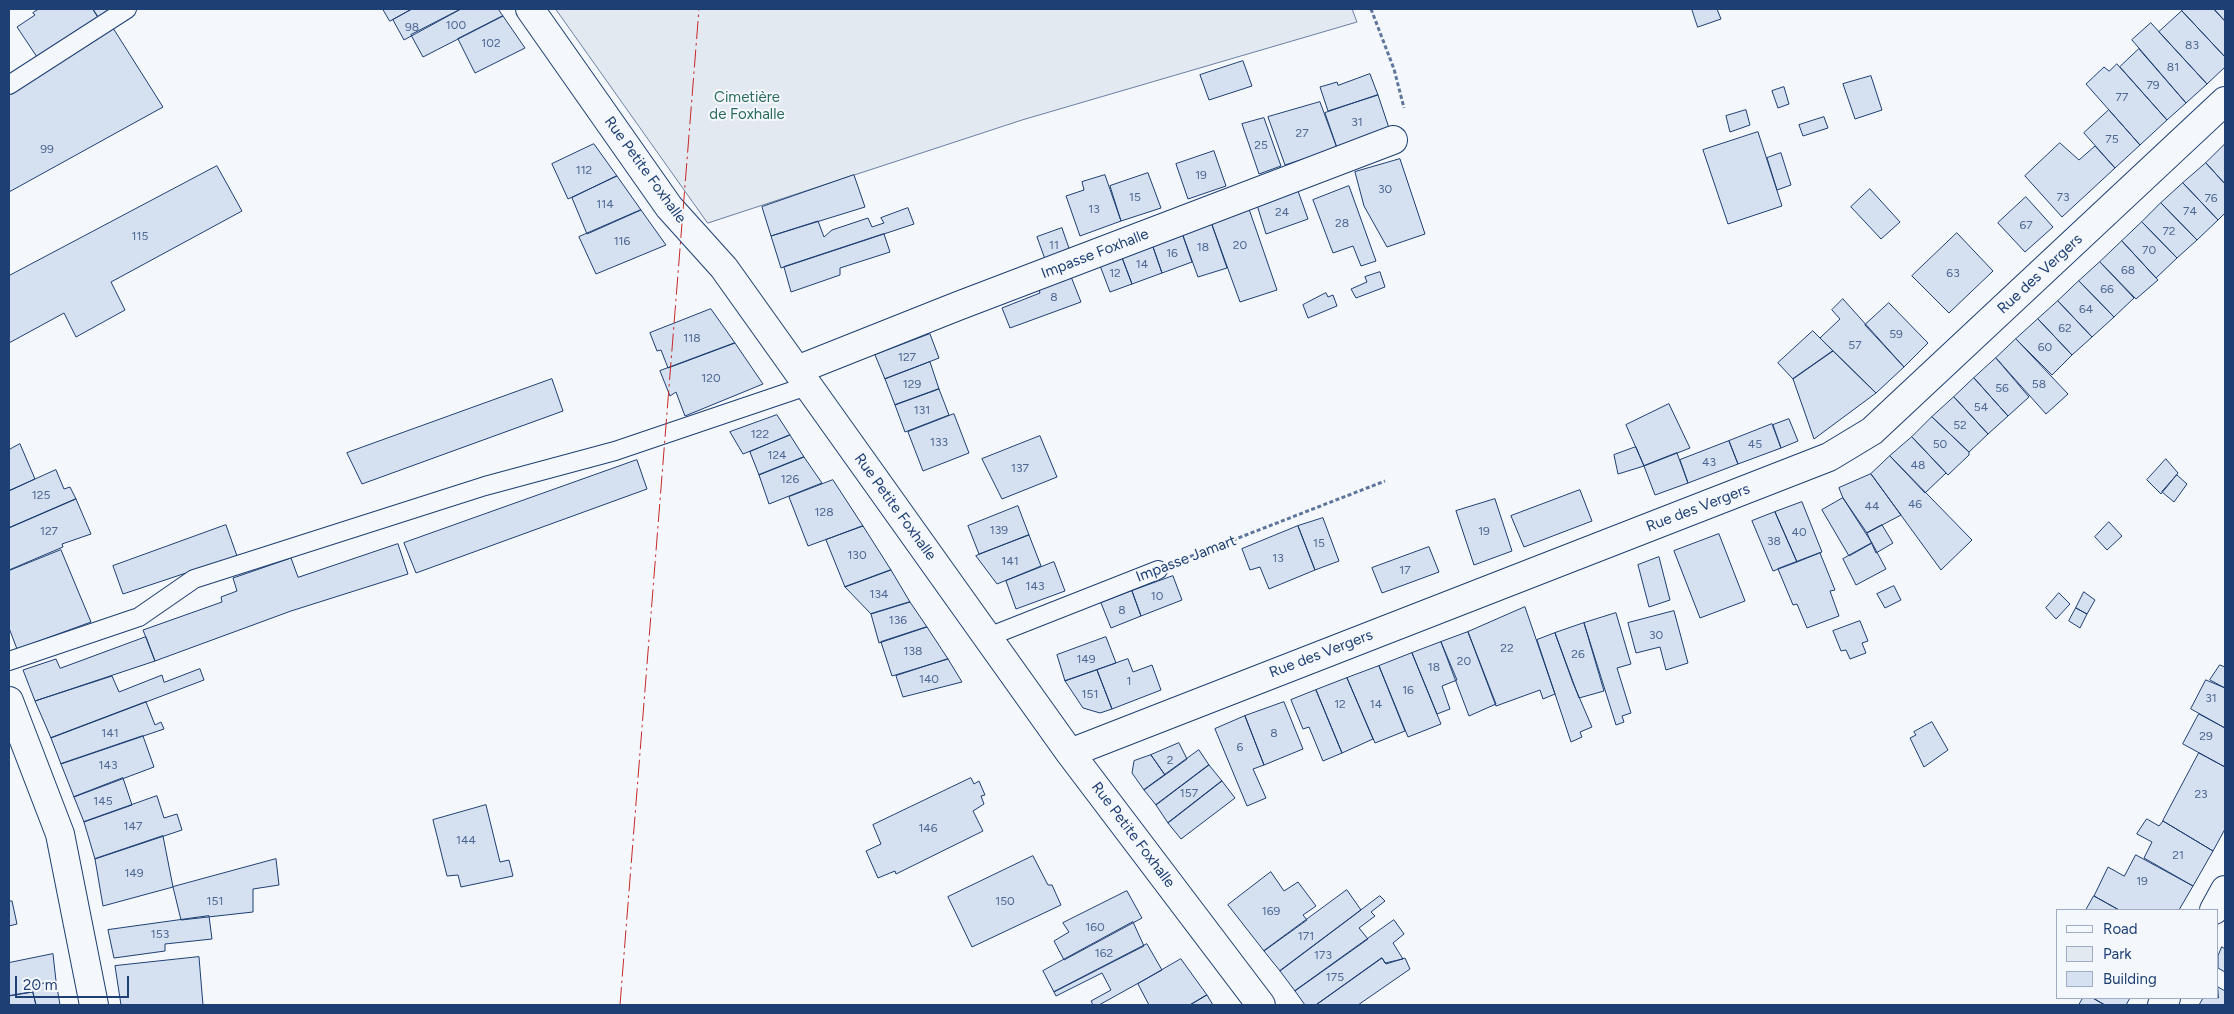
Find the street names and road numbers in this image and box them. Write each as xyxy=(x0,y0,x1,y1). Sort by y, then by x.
street label: Rue Petite Foxhalle xyxy=(600,113,690,227)
street label: Impasse Foxhalle xyxy=(1039,225,1151,283)
street label: Rue des Vergers xyxy=(1994,230,2086,318)
street label: Rue Petite Foxhalle xyxy=(850,450,940,564)
street label: Rue des Vergers xyxy=(1644,480,1752,536)
street label: Impasse Jamart xyxy=(1133,532,1239,586)
street label: Rue des Vergers xyxy=(1267,626,1375,682)
street label: Rue Petite Foxhalle xyxy=(1087,779,1179,891)

